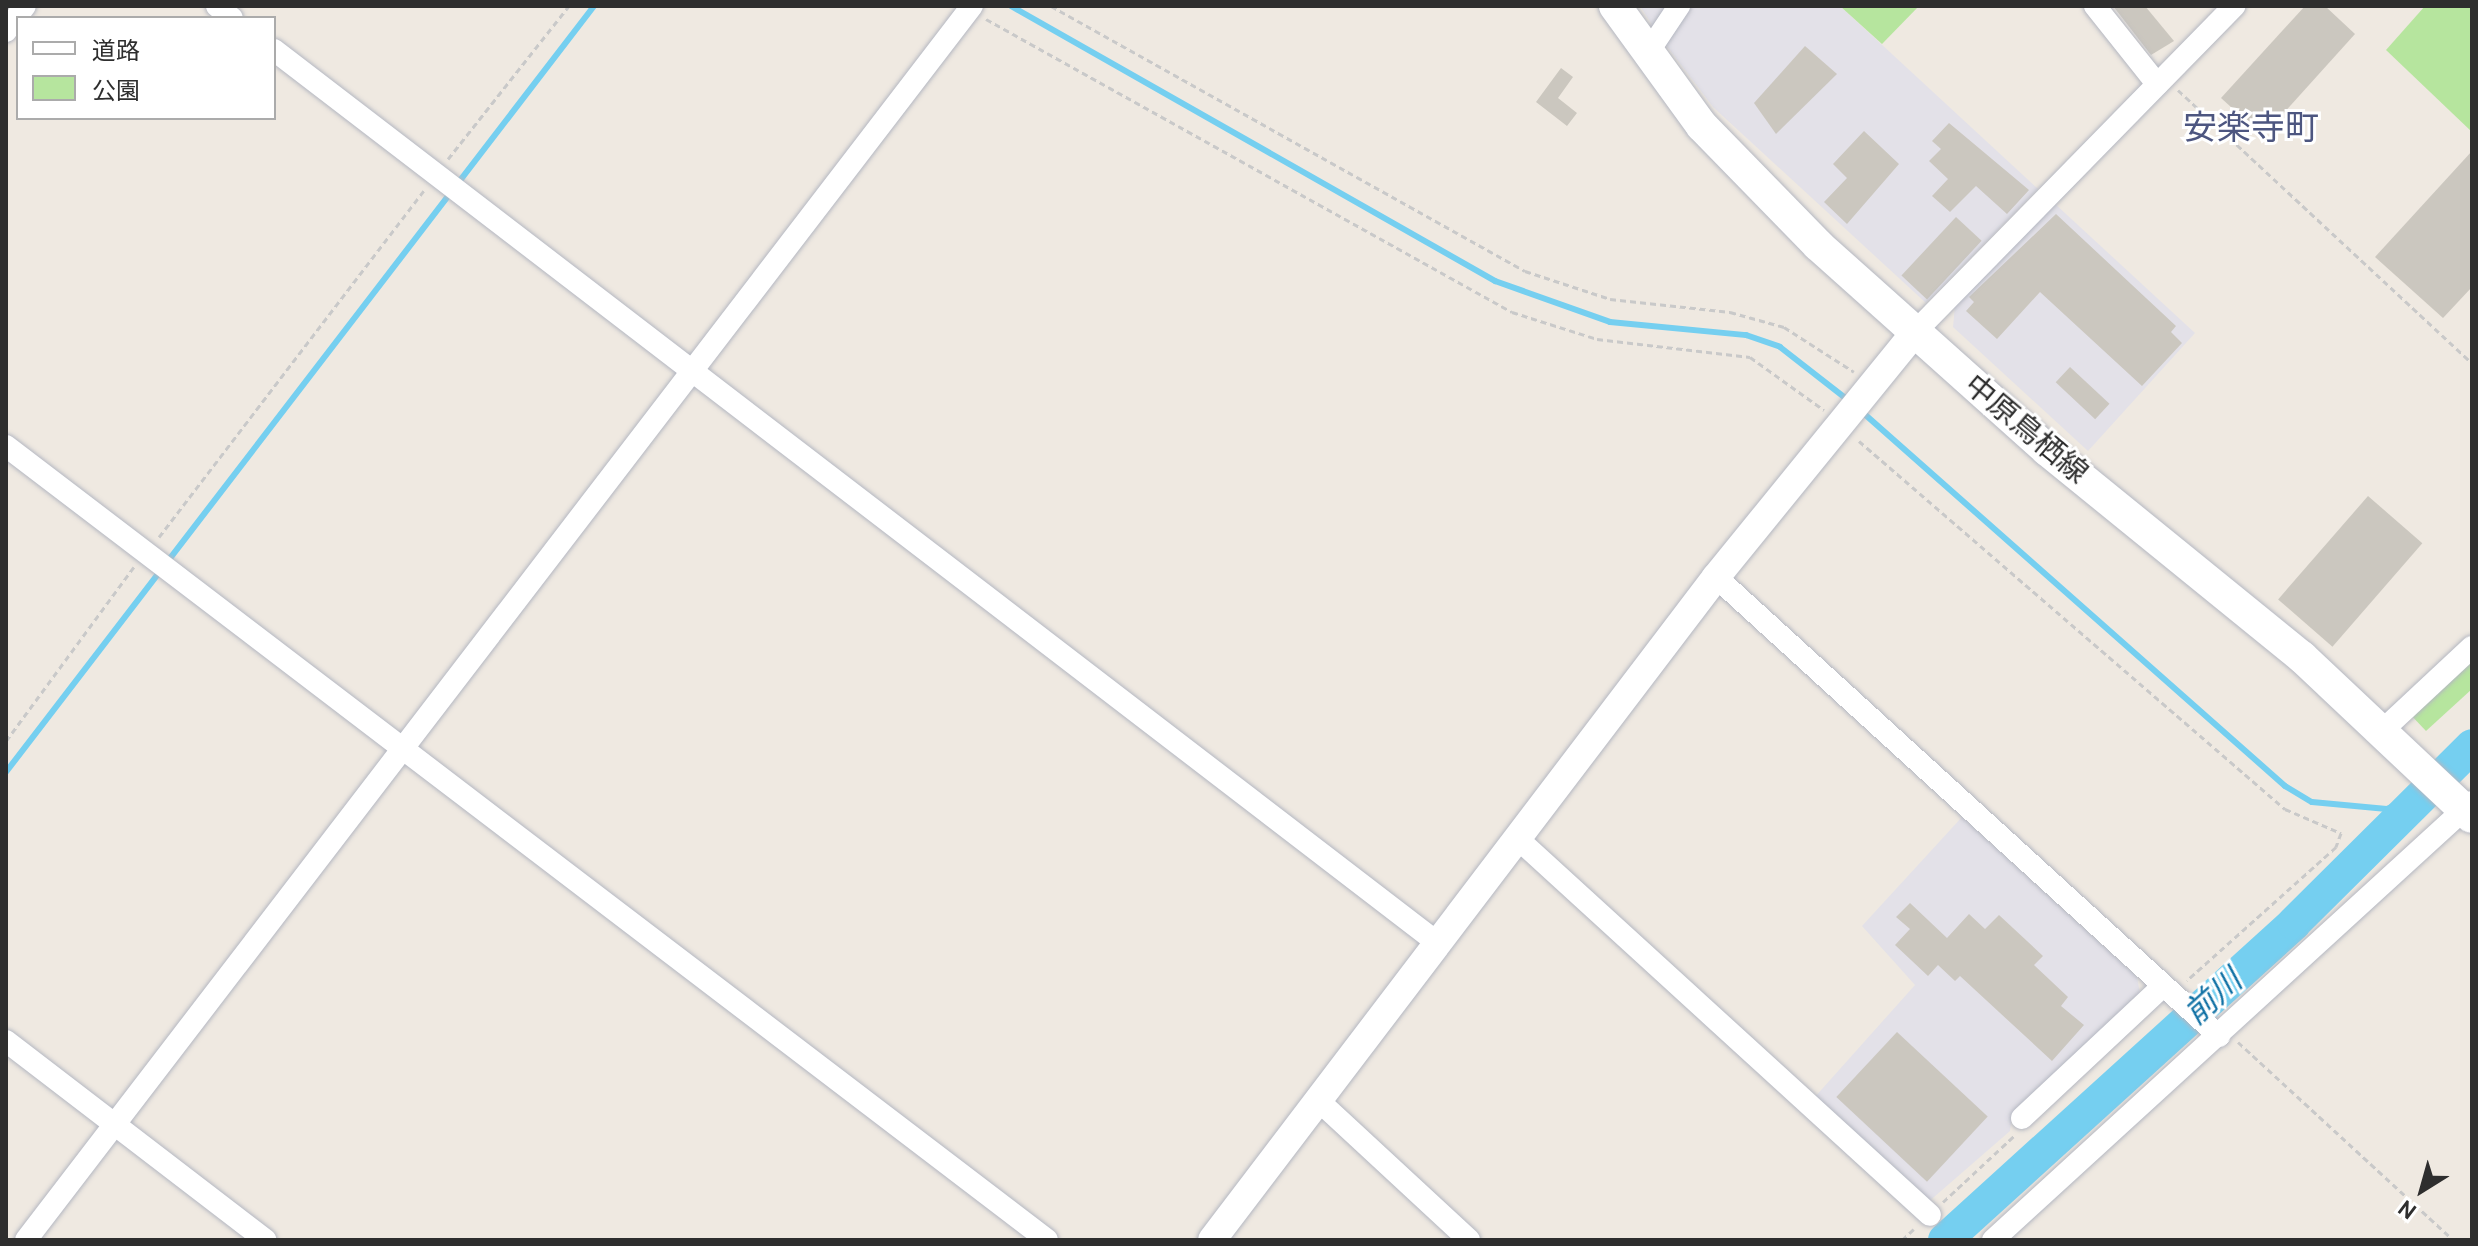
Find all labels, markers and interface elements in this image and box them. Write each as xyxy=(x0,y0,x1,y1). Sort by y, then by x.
legend xyxy=(16,16,276,120)
text: 道路 xyxy=(92,36,140,65)
text: 公園 xyxy=(92,76,140,105)
district label: 安楽寺町 xyxy=(2183,108,2319,148)
street label: 中原鳥栖線 xyxy=(1957,367,2095,491)
water label: 前川 xyxy=(2176,961,2250,1033)
north arrow xyxy=(2382,1150,2462,1230)
text: N xyxy=(2393,1194,2422,1225)

